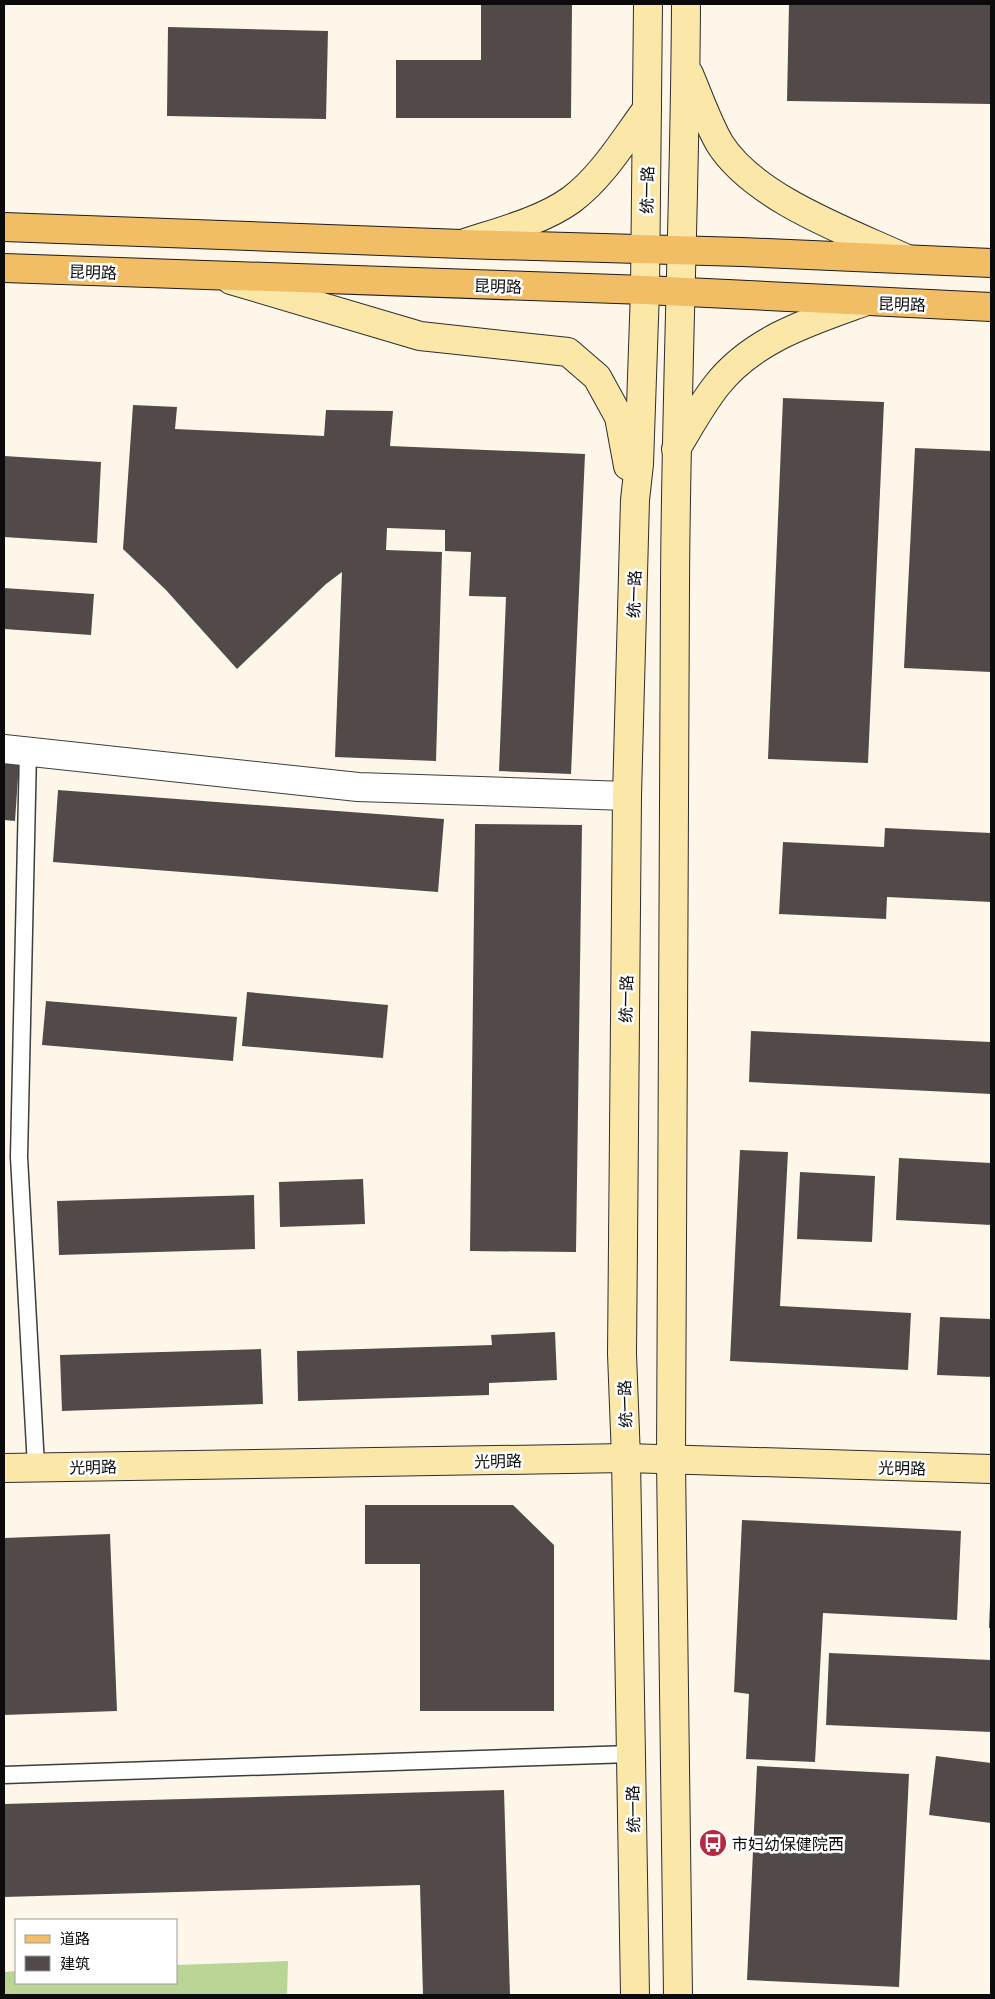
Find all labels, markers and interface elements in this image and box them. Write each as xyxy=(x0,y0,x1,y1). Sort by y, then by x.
street label: 统一路 xyxy=(634,166,658,214)
street label: 昆明路 xyxy=(69,258,117,284)
street label: 昆明路 xyxy=(474,272,522,298)
street label: 昆明路 xyxy=(878,290,926,316)
street label: 统一路 xyxy=(620,570,646,618)
street label: 统一路 xyxy=(613,975,637,1023)
street label: 统一路 xyxy=(611,1380,637,1428)
street label: 光明路 xyxy=(474,1448,522,1472)
street label: 光明路 xyxy=(69,1454,117,1478)
street label: 光明路 xyxy=(878,1455,926,1479)
street label: 统一路 xyxy=(620,1785,644,1833)
bus stop icon: 市妇幼保健院西 xyxy=(698,1828,728,1858)
place label: 市妇幼保健院西 xyxy=(732,1831,844,1855)
legend xyxy=(15,1919,178,1984)
text: 道路 xyxy=(60,1927,90,1948)
text: 建筑 xyxy=(60,1952,90,1973)

